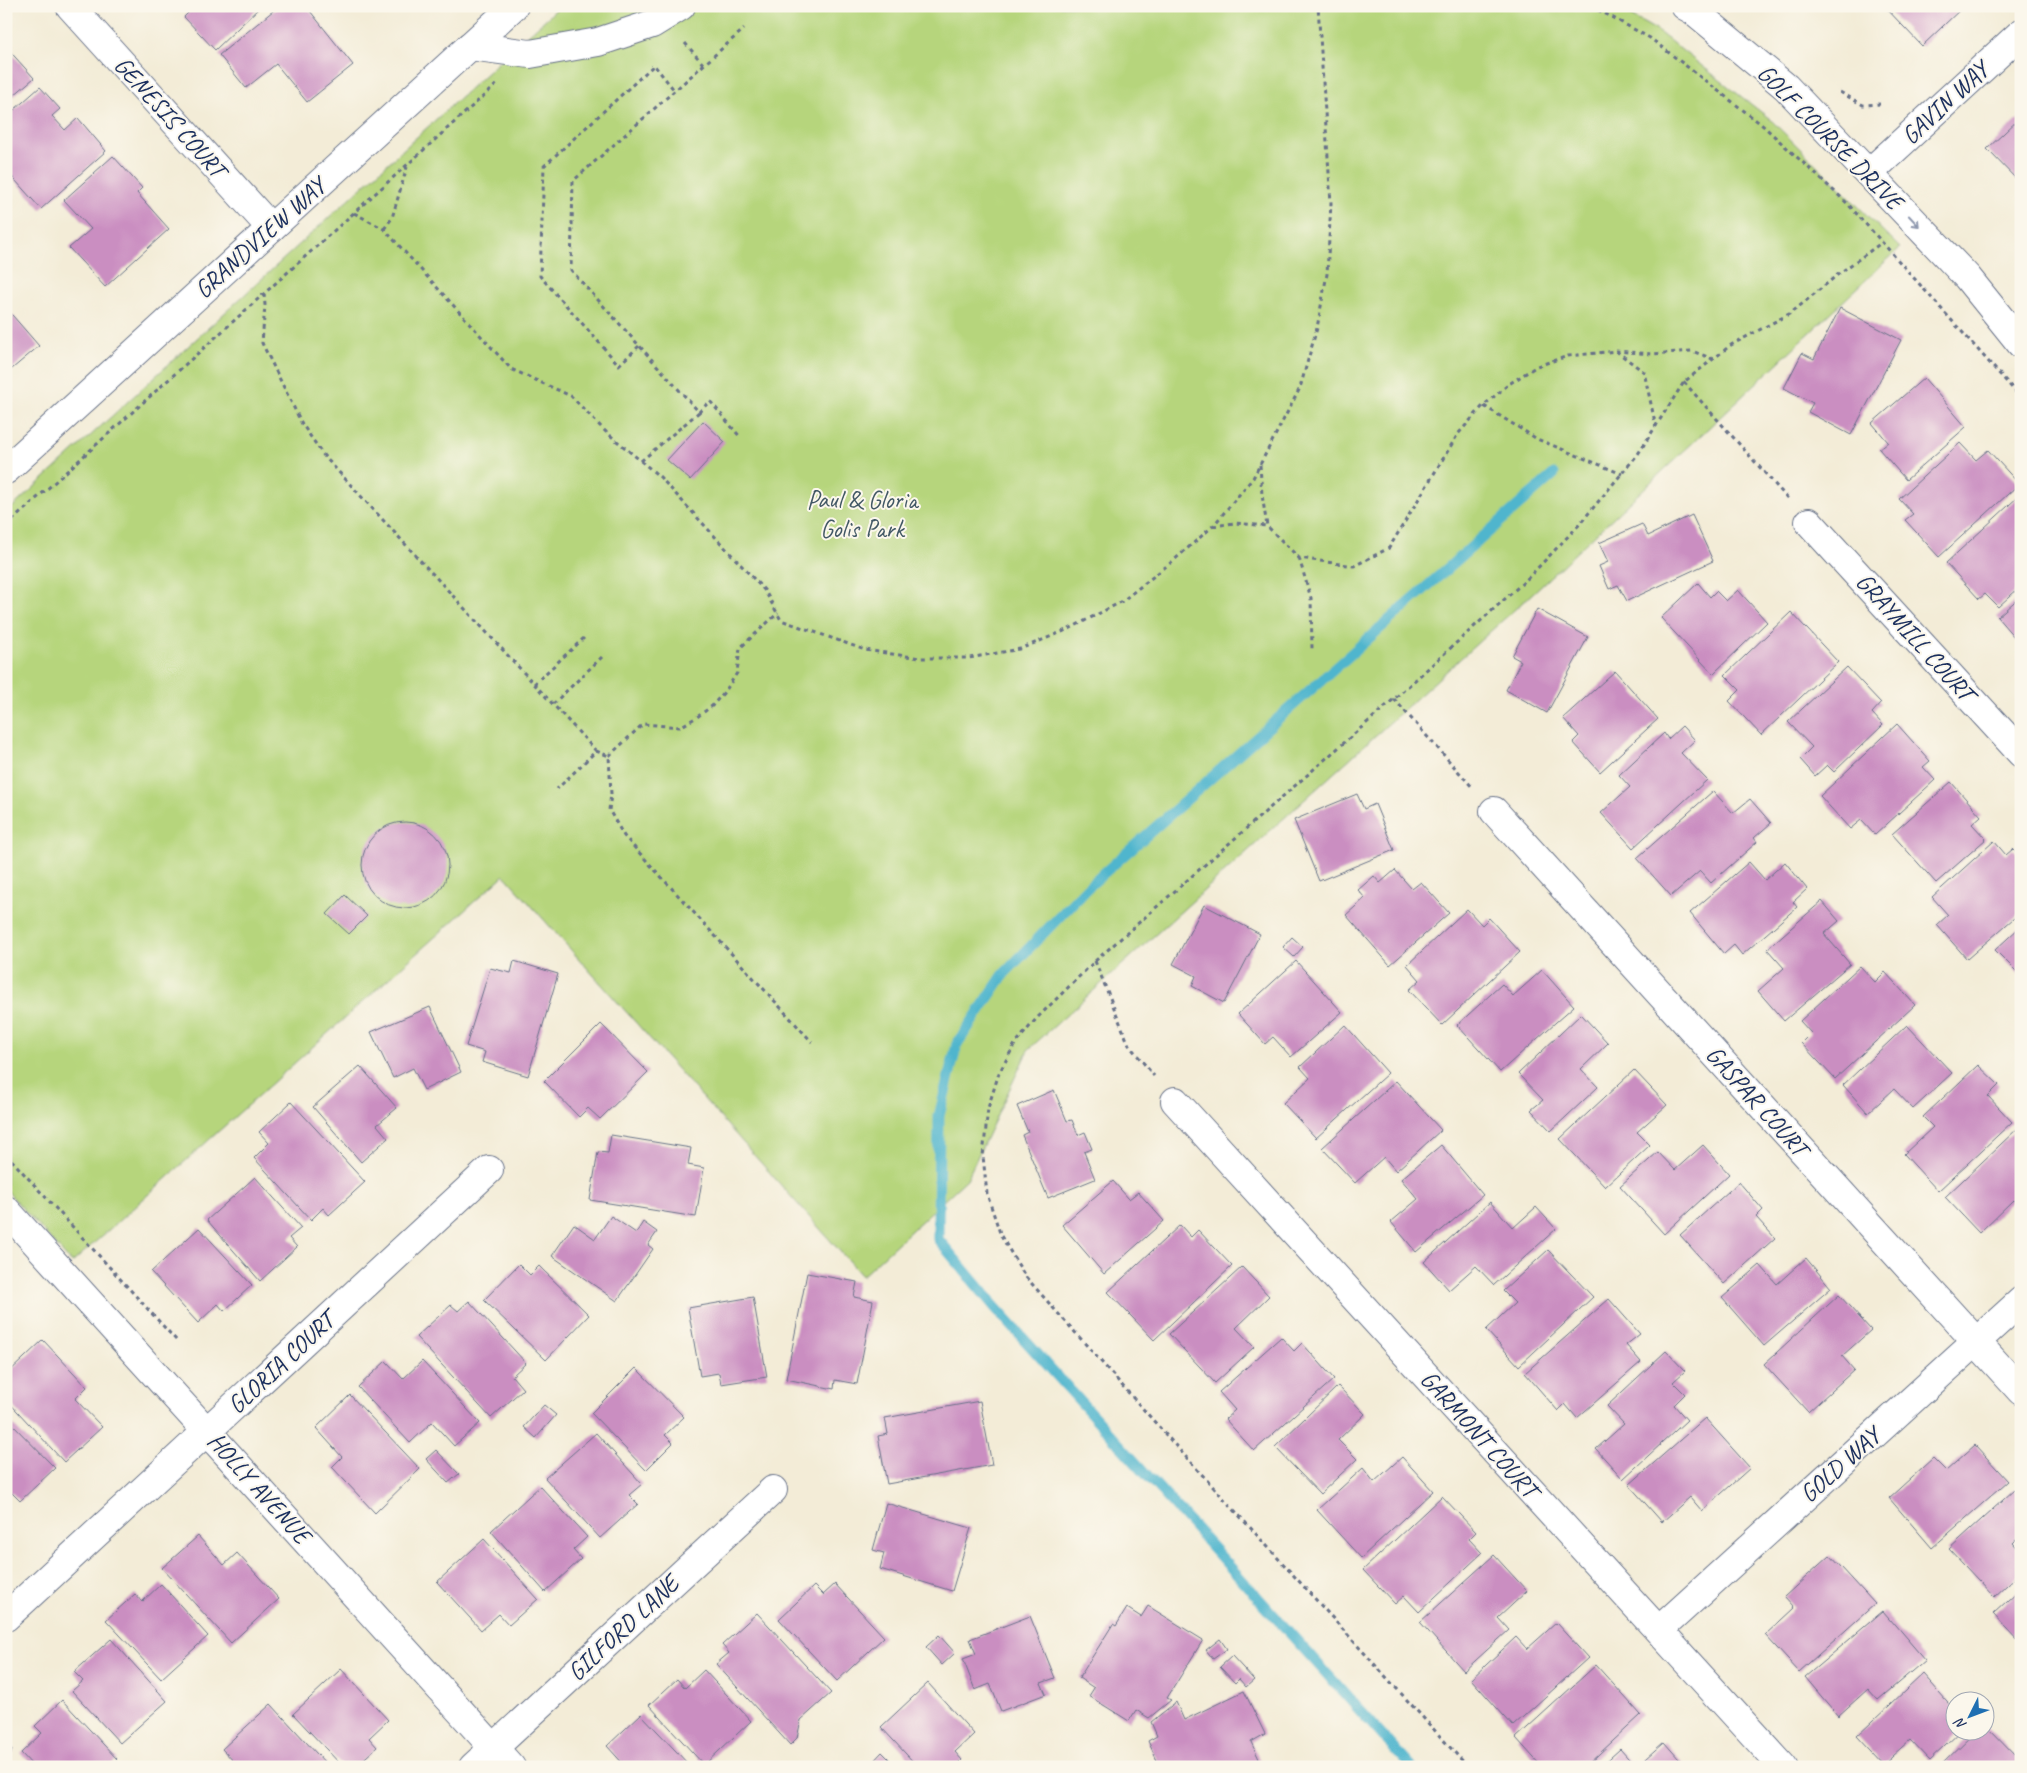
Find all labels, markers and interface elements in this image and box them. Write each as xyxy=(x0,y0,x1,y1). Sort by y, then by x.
street label: GENESIS COURT xyxy=(107,50,237,188)
street label: GAVIN WAY xyxy=(1895,52,1998,151)
street label: GOLF COURSE DRIVE xyxy=(1750,57,1912,219)
street label: GRANDVIEW WAY xyxy=(188,168,335,305)
one-way arrow xyxy=(1908,215,1920,228)
park label: Paul & Gloria Golis Park xyxy=(807,484,920,545)
street label: GRAYMILL COURT xyxy=(1849,566,1985,713)
street label: GASPAR COURT xyxy=(1699,1039,1819,1167)
street label: GLORIA COURT xyxy=(221,1301,346,1421)
street label: GARMONT COURT xyxy=(1413,1364,1549,1509)
street label: GOLD WAY xyxy=(1793,1418,1890,1510)
street label: HOLLY AVENUE xyxy=(200,1426,320,1553)
street label: GILFORD LANE xyxy=(561,1566,687,1688)
north arrow xyxy=(1944,1690,1994,1740)
text: N xyxy=(1950,1714,1970,1733)

